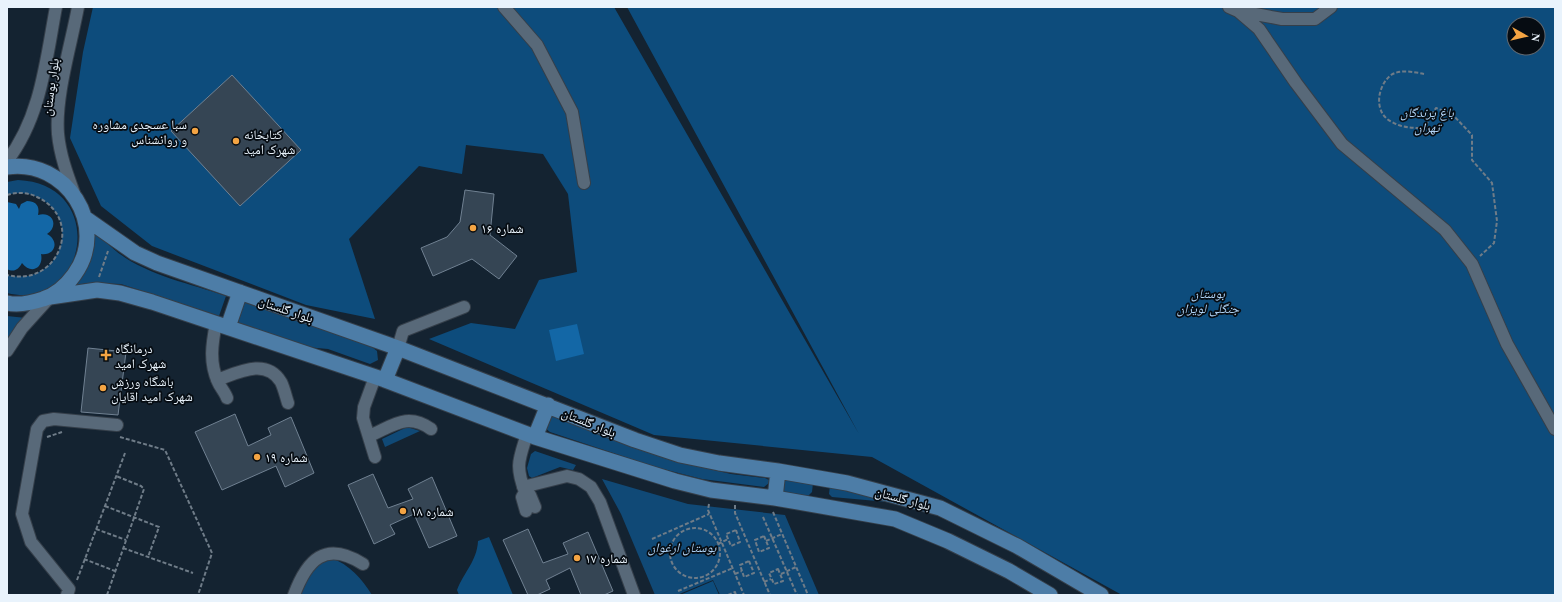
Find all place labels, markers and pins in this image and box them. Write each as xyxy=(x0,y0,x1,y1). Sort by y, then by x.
place label: سبا عسجدی مشاوره و روانشناس xyxy=(93,117,187,148)
marker: سبا عسجدی مشاوره و روانشناس xyxy=(190,126,200,136)
place label: کتابخانه شهرک امید xyxy=(244,127,295,158)
marker: کتابخانه شهرک امید xyxy=(231,136,241,146)
place label: شماره ۱۶ xyxy=(481,221,523,237)
marker: شماره ۱۶ xyxy=(468,223,478,233)
place label: درمانگاه شهرک امید xyxy=(115,341,166,372)
marker: درمانگاه شهرک امید xyxy=(100,349,112,361)
place label: باشگاه ورزش شهرک امید اقایان xyxy=(111,374,193,405)
marker: باشگاه ورزش شهرک امید اقایان xyxy=(98,383,108,393)
place label: شماره ۱۹ xyxy=(265,450,307,466)
marker: شماره ۱۹ xyxy=(252,452,262,462)
place label: شماره ۱۸ xyxy=(411,504,453,520)
marker: شماره ۱۸ xyxy=(398,506,408,516)
place label: شماره ۱۷ xyxy=(585,551,627,567)
marker: شماره ۱۷ xyxy=(572,553,582,563)

